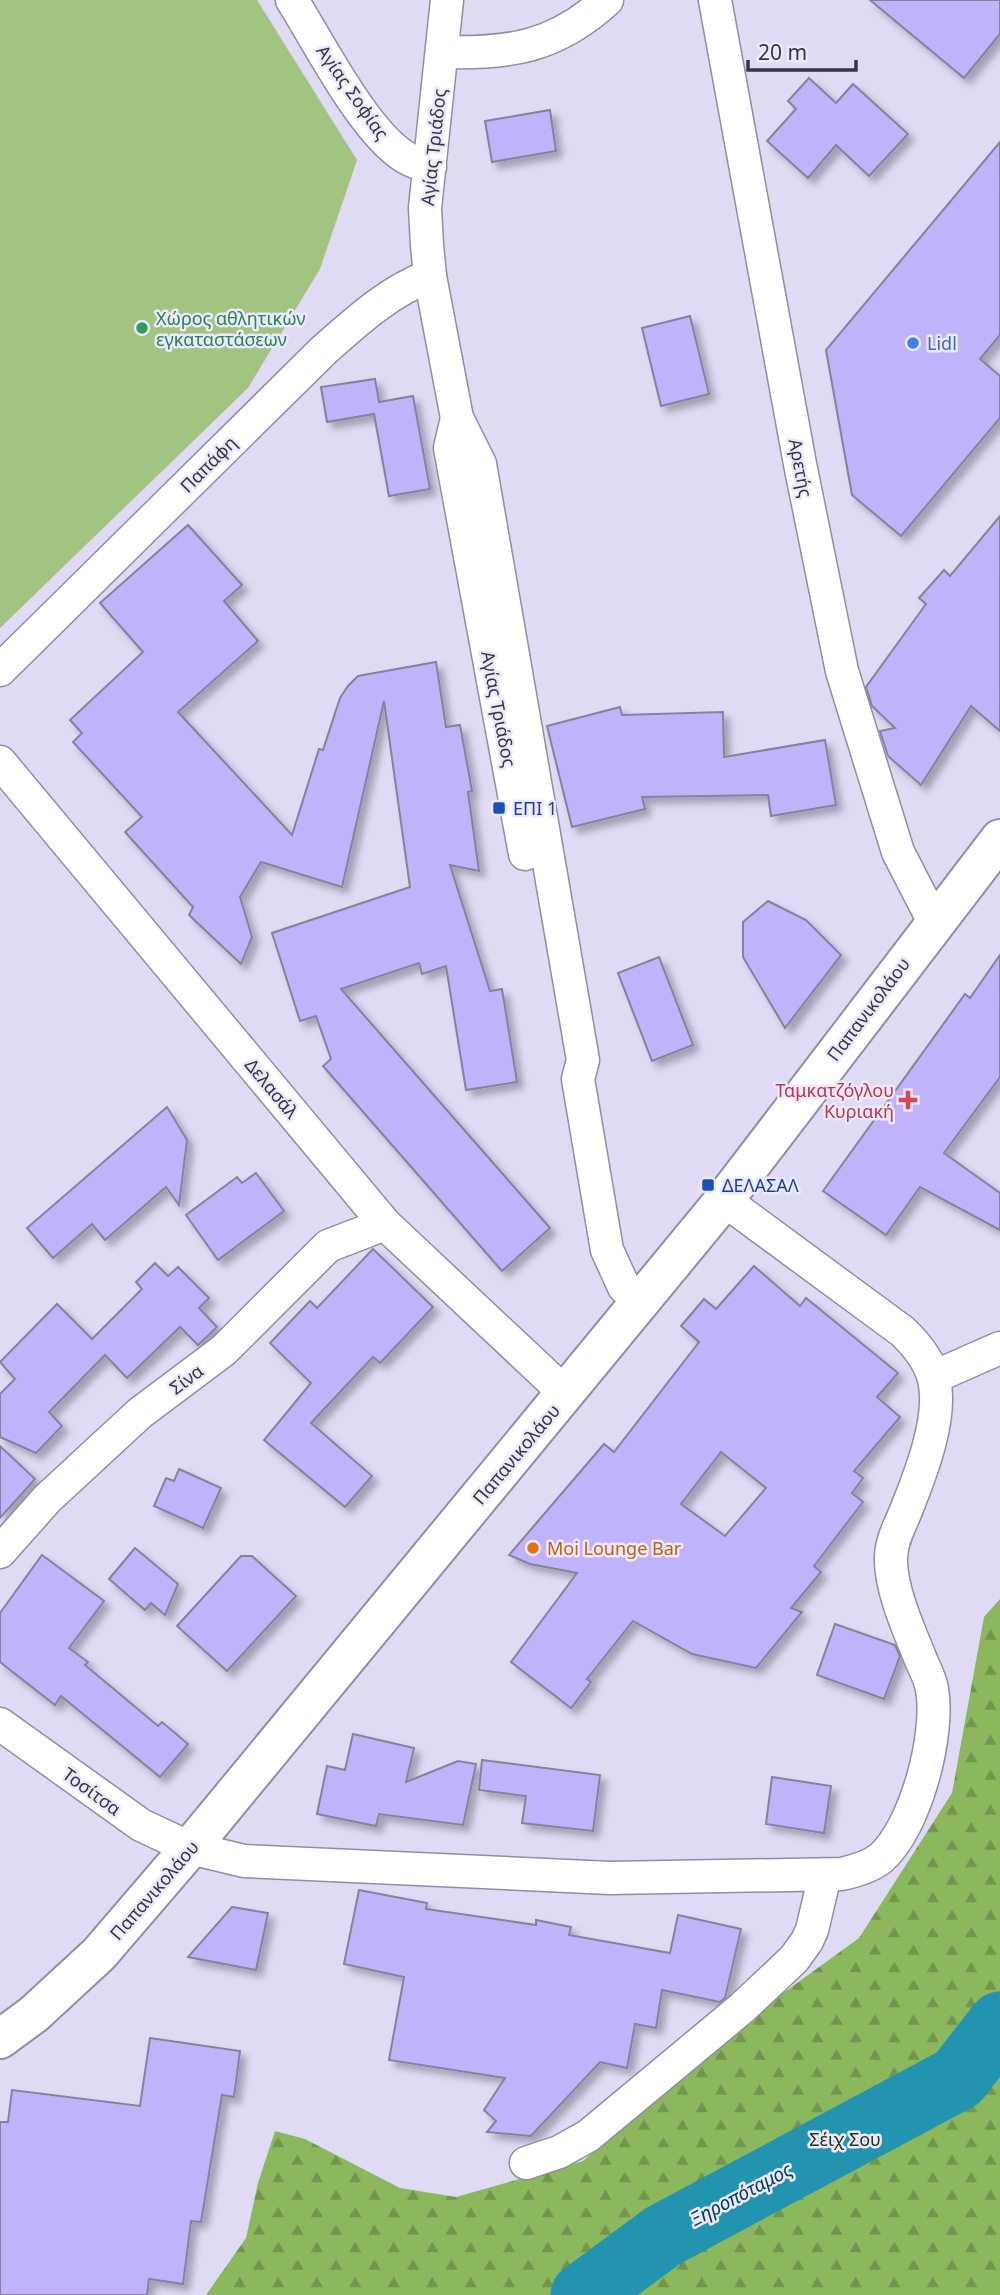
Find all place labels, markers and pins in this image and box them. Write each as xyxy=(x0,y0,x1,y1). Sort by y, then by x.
place label: Χώρος αθλητικών εγκαταστάσεων xyxy=(156,306,305,351)
marker: Χώρος αθλητικών εγκαταστάσεων xyxy=(134,320,150,336)
place label: Lidl xyxy=(927,331,957,355)
marker: Lidl xyxy=(905,335,921,351)
place label: ΕΠΙ 1 xyxy=(513,796,557,820)
marker: ΕΠΙ 1 xyxy=(491,800,507,816)
place label: Ταμκατζόγλου Κυριακή xyxy=(775,1078,894,1123)
marker: Ταμκατζόγλου Κυριακή xyxy=(900,1092,916,1108)
place label: ΔΕΛΑΣΑΛ xyxy=(722,1173,799,1197)
marker: ΔΕΛΑΣΑΛ xyxy=(700,1177,716,1193)
place label: Moi Lounge Bar xyxy=(547,1536,682,1560)
marker: Moi Lounge Bar xyxy=(525,1540,541,1556)

